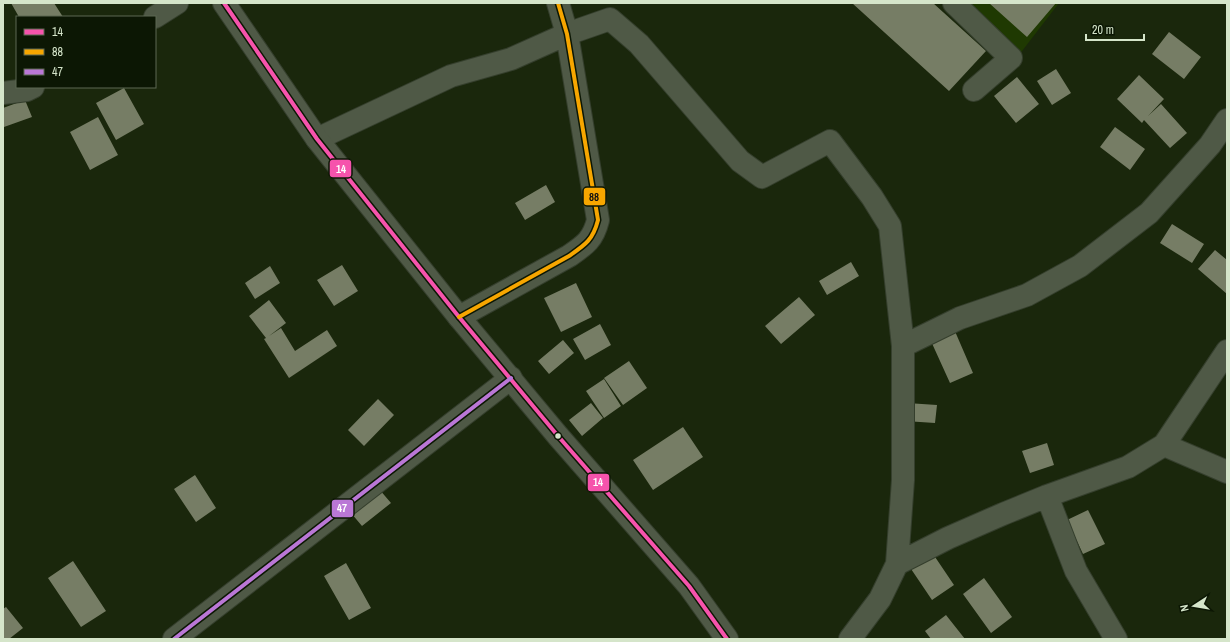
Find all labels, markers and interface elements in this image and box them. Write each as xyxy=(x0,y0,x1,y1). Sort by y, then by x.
legend xyxy=(16,16,156,88)
scale bar xyxy=(1086,16,1144,42)
text: 20 m xyxy=(1092,22,1114,38)
text: 14 xyxy=(52,24,63,40)
text: 88 xyxy=(52,44,63,60)
text: 47 xyxy=(52,64,63,80)
line badge: 14 xyxy=(329,159,352,178)
text: 14 xyxy=(336,162,346,176)
line badge: 88 xyxy=(583,187,606,206)
text: 88 xyxy=(589,190,599,204)
unlabelled marker xyxy=(553,431,563,441)
line badge: 14 xyxy=(587,473,610,492)
text: 14 xyxy=(593,475,603,489)
line badge: 47 xyxy=(331,499,354,518)
text: 47 xyxy=(337,501,347,515)
north arrow xyxy=(1174,586,1214,626)
text: N xyxy=(1177,603,1192,613)

